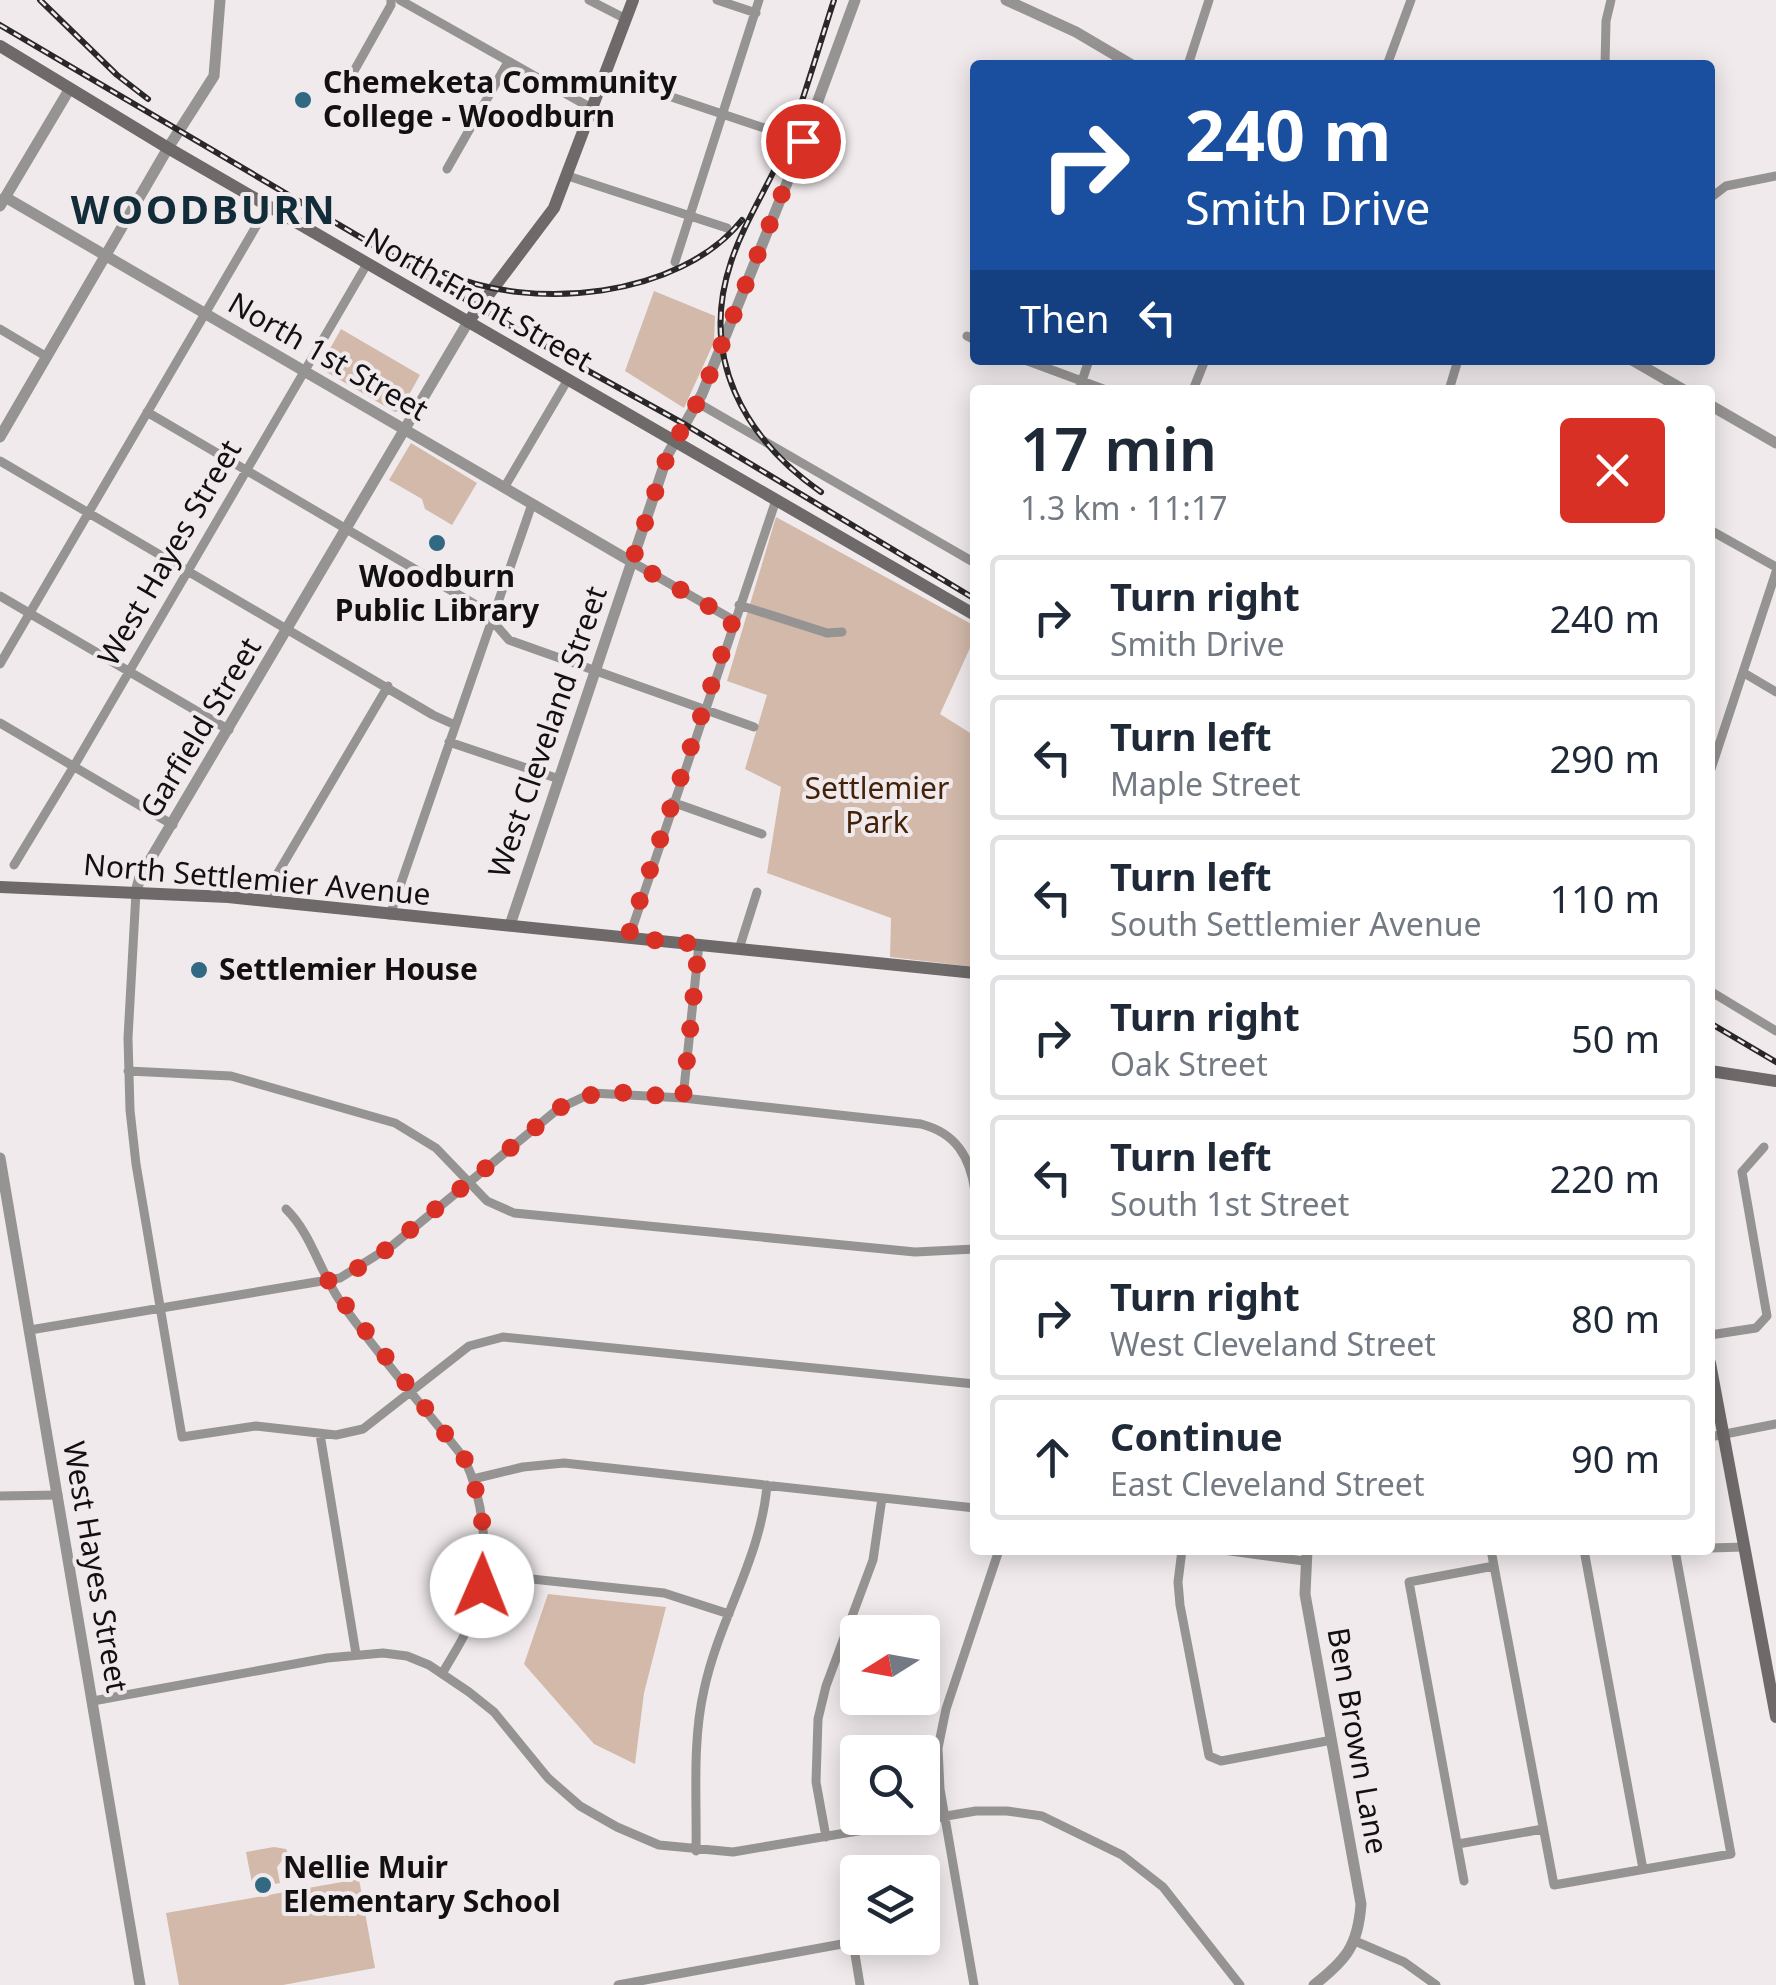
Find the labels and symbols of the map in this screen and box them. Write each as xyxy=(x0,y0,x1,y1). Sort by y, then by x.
place label: Chemeketa Community College - Woodburn xyxy=(323,61,678,136)
marker: Chemeketa Community College - Woodburn xyxy=(292,89,314,111)
pin xyxy=(761,99,846,184)
district label: WOODBURN xyxy=(71,181,337,236)
street label: North Front Street xyxy=(357,217,600,381)
street label: North 1st Street xyxy=(221,282,436,430)
street label: West Hayes Street xyxy=(87,432,250,673)
marker: Woodburn Public Library xyxy=(426,532,448,554)
place label: Woodburn Public Library xyxy=(335,555,540,630)
street label: West Cleveland Street xyxy=(477,580,616,883)
street label: Garfield Street xyxy=(130,629,270,825)
park label: Settlemier Park xyxy=(805,767,949,842)
street label: North Settlemier Avenue xyxy=(82,843,432,914)
place label: Settlemier House xyxy=(219,948,478,989)
marker: Settlemier House xyxy=(188,959,210,981)
street label: West Hayes Street xyxy=(54,1438,139,1696)
position arrow xyxy=(430,1534,534,1638)
north arrow xyxy=(840,1615,940,1715)
street label: Ben Brown Lane xyxy=(1318,1624,1399,1857)
place label: Nellie Muir Elementary School xyxy=(283,1846,561,1921)
marker: Nellie Muir Elementary School xyxy=(252,1874,274,1896)

